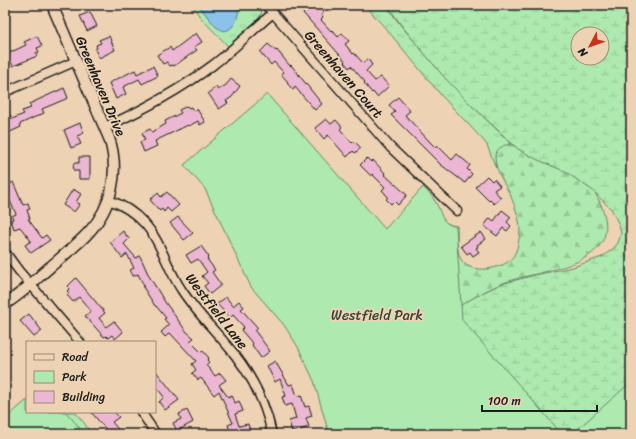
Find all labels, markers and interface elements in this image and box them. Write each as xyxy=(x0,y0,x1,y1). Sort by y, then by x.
street label: Greenhaven Court xyxy=(298,24,389,124)
north arrow xyxy=(570,26,610,66)
street label: Greenhaven Drive xyxy=(68,32,133,141)
text: N xyxy=(573,43,593,62)
street label: Westfield Lane xyxy=(179,268,255,355)
park label: Westfield Park xyxy=(331,303,423,328)
legend xyxy=(26,341,156,413)
text: Road xyxy=(62,346,89,368)
text: Park xyxy=(62,366,87,388)
text: Building xyxy=(62,386,105,408)
scale bar xyxy=(482,387,597,413)
text: 100 m xyxy=(488,390,521,412)

